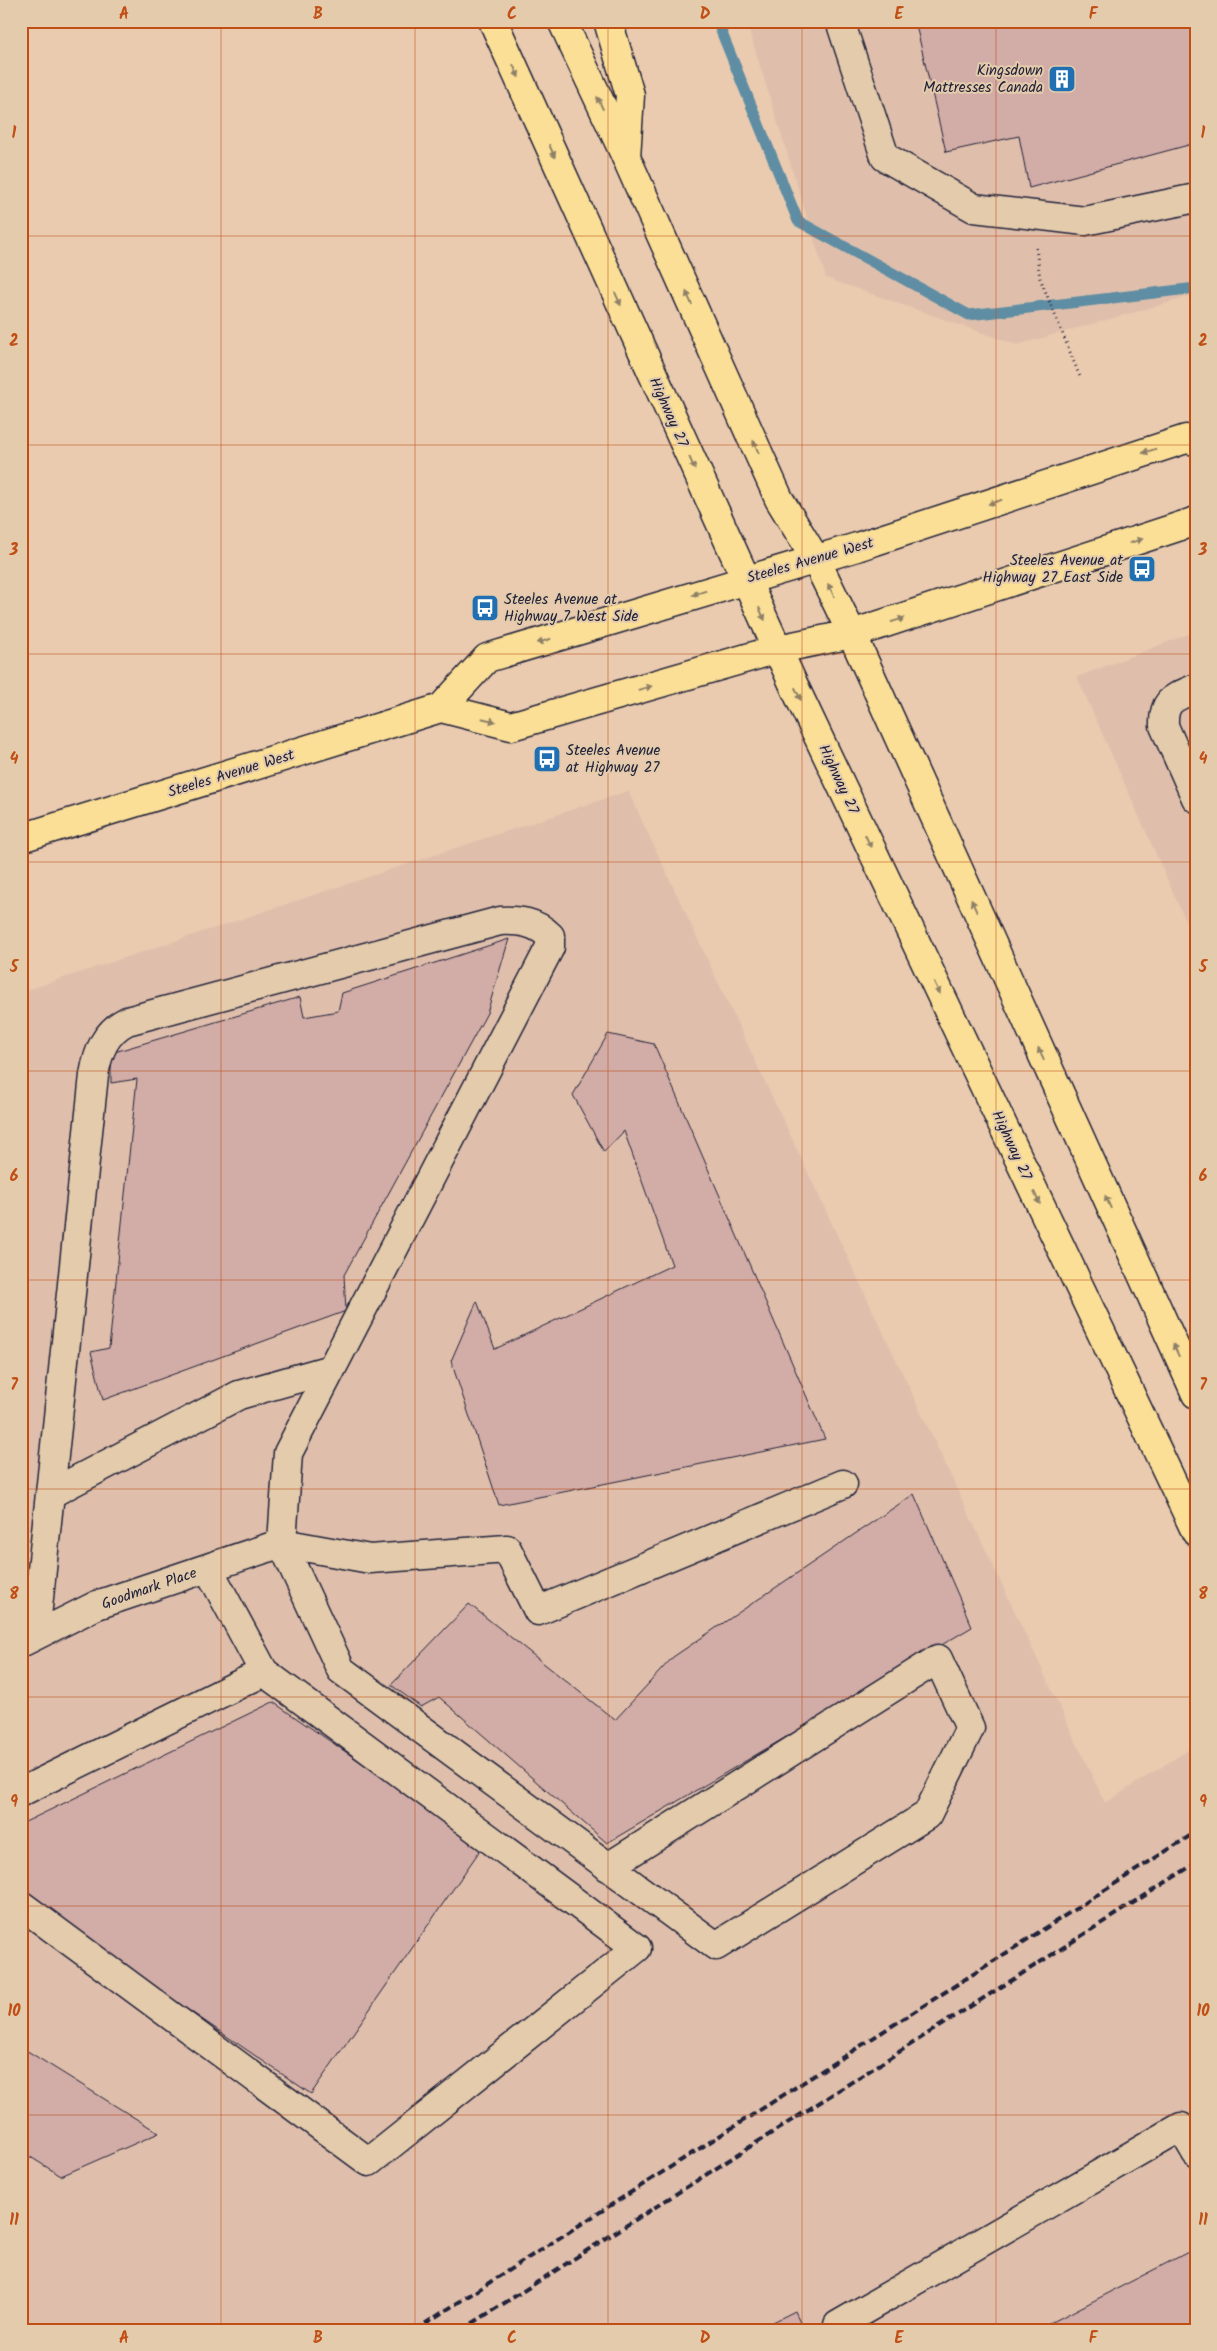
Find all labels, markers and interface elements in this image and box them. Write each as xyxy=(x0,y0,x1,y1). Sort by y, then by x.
text: A xyxy=(119,2,129,27)
text: B xyxy=(313,2,323,27)
text: C xyxy=(507,2,517,27)
text: D xyxy=(700,2,711,27)
text: E xyxy=(895,2,905,27)
text: F xyxy=(1089,2,1099,27)
place label: Kingsdown Mattresses Canada xyxy=(923,59,1043,100)
one-way arrow xyxy=(512,64,520,78)
building icon: Kingsdown Mattresses Canada xyxy=(1047,64,1077,94)
one-way arrow xyxy=(596,96,604,110)
text: 1 xyxy=(12,121,17,146)
text: 1 xyxy=(1201,121,1206,146)
one-way arrow xyxy=(548,144,556,158)
one-way arrow xyxy=(685,291,693,305)
one-way arrow xyxy=(615,292,623,306)
text: 2 xyxy=(9,329,19,354)
text: 2 xyxy=(1198,329,1208,354)
street label: Highway 27 xyxy=(642,373,695,452)
one-way arrow xyxy=(751,440,759,454)
one-way arrow xyxy=(1141,448,1156,456)
one-way arrow xyxy=(689,456,697,470)
one-way arrow xyxy=(987,499,1002,506)
street label: Steeles Avenue West xyxy=(744,531,877,591)
one-way arrow xyxy=(1128,537,1143,544)
text: 3 xyxy=(9,538,19,563)
text: 3 xyxy=(1198,538,1208,563)
place label: Steeles Avenue at Highway 27 East Side xyxy=(983,549,1123,590)
bus stop icon: Steeles Avenue at Highway 27 East Side xyxy=(1127,554,1157,584)
one-way arrow xyxy=(827,583,835,598)
place label: Steeles Avenue at Highway 7 West Side xyxy=(504,588,639,629)
one-way arrow xyxy=(692,590,707,598)
bus stop icon: Steeles Avenue at Highway 7 West Side xyxy=(470,593,500,623)
one-way arrow xyxy=(758,607,766,621)
one-way arrow xyxy=(891,615,906,623)
one-way arrow xyxy=(536,637,551,645)
one-way arrow xyxy=(638,683,653,691)
one-way arrow xyxy=(794,687,802,701)
one-way arrow xyxy=(481,716,496,724)
place label: Steeles Avenue at Highway 27 xyxy=(566,739,661,780)
street label: Highway 27 xyxy=(811,741,865,819)
street label: Steeles Avenue West xyxy=(165,743,298,805)
bus stop icon: Steeles Avenue at Highway 27 xyxy=(532,744,562,774)
text: 4 xyxy=(10,747,19,772)
text: 4 xyxy=(1199,747,1208,772)
one-way arrow xyxy=(864,834,872,848)
one-way arrow xyxy=(970,899,978,913)
text: 5 xyxy=(9,955,20,980)
text: 5 xyxy=(1198,955,1209,980)
one-way arrow xyxy=(934,981,942,995)
one-way arrow xyxy=(1037,1047,1045,1061)
street label: Highway 27 xyxy=(984,1107,1038,1185)
text: 6 xyxy=(10,1164,19,1189)
text: 6 xyxy=(1199,1164,1208,1189)
one-way arrow xyxy=(1033,1191,1041,1205)
one-way arrow xyxy=(1104,1195,1112,1209)
one-way arrow xyxy=(1171,1343,1179,1357)
text: 7 xyxy=(10,1373,18,1398)
text: 7 xyxy=(1199,1373,1207,1398)
street label: Goodmark Place xyxy=(98,1561,201,1616)
text: 8 xyxy=(9,1582,19,1607)
text: 8 xyxy=(1198,1582,1208,1607)
text: 9 xyxy=(10,1790,18,1815)
text: 9 xyxy=(1199,1790,1207,1815)
text: 10 xyxy=(7,1999,21,2024)
text: 10 xyxy=(1196,1999,1210,2024)
text: 11 xyxy=(9,2208,19,2233)
text: 11 xyxy=(1198,2208,1208,2233)
text: A xyxy=(119,2326,129,2351)
text: B xyxy=(313,2326,323,2351)
text: C xyxy=(507,2326,517,2351)
text: D xyxy=(700,2326,711,2351)
text: E xyxy=(895,2326,905,2351)
text: F xyxy=(1089,2326,1099,2351)

